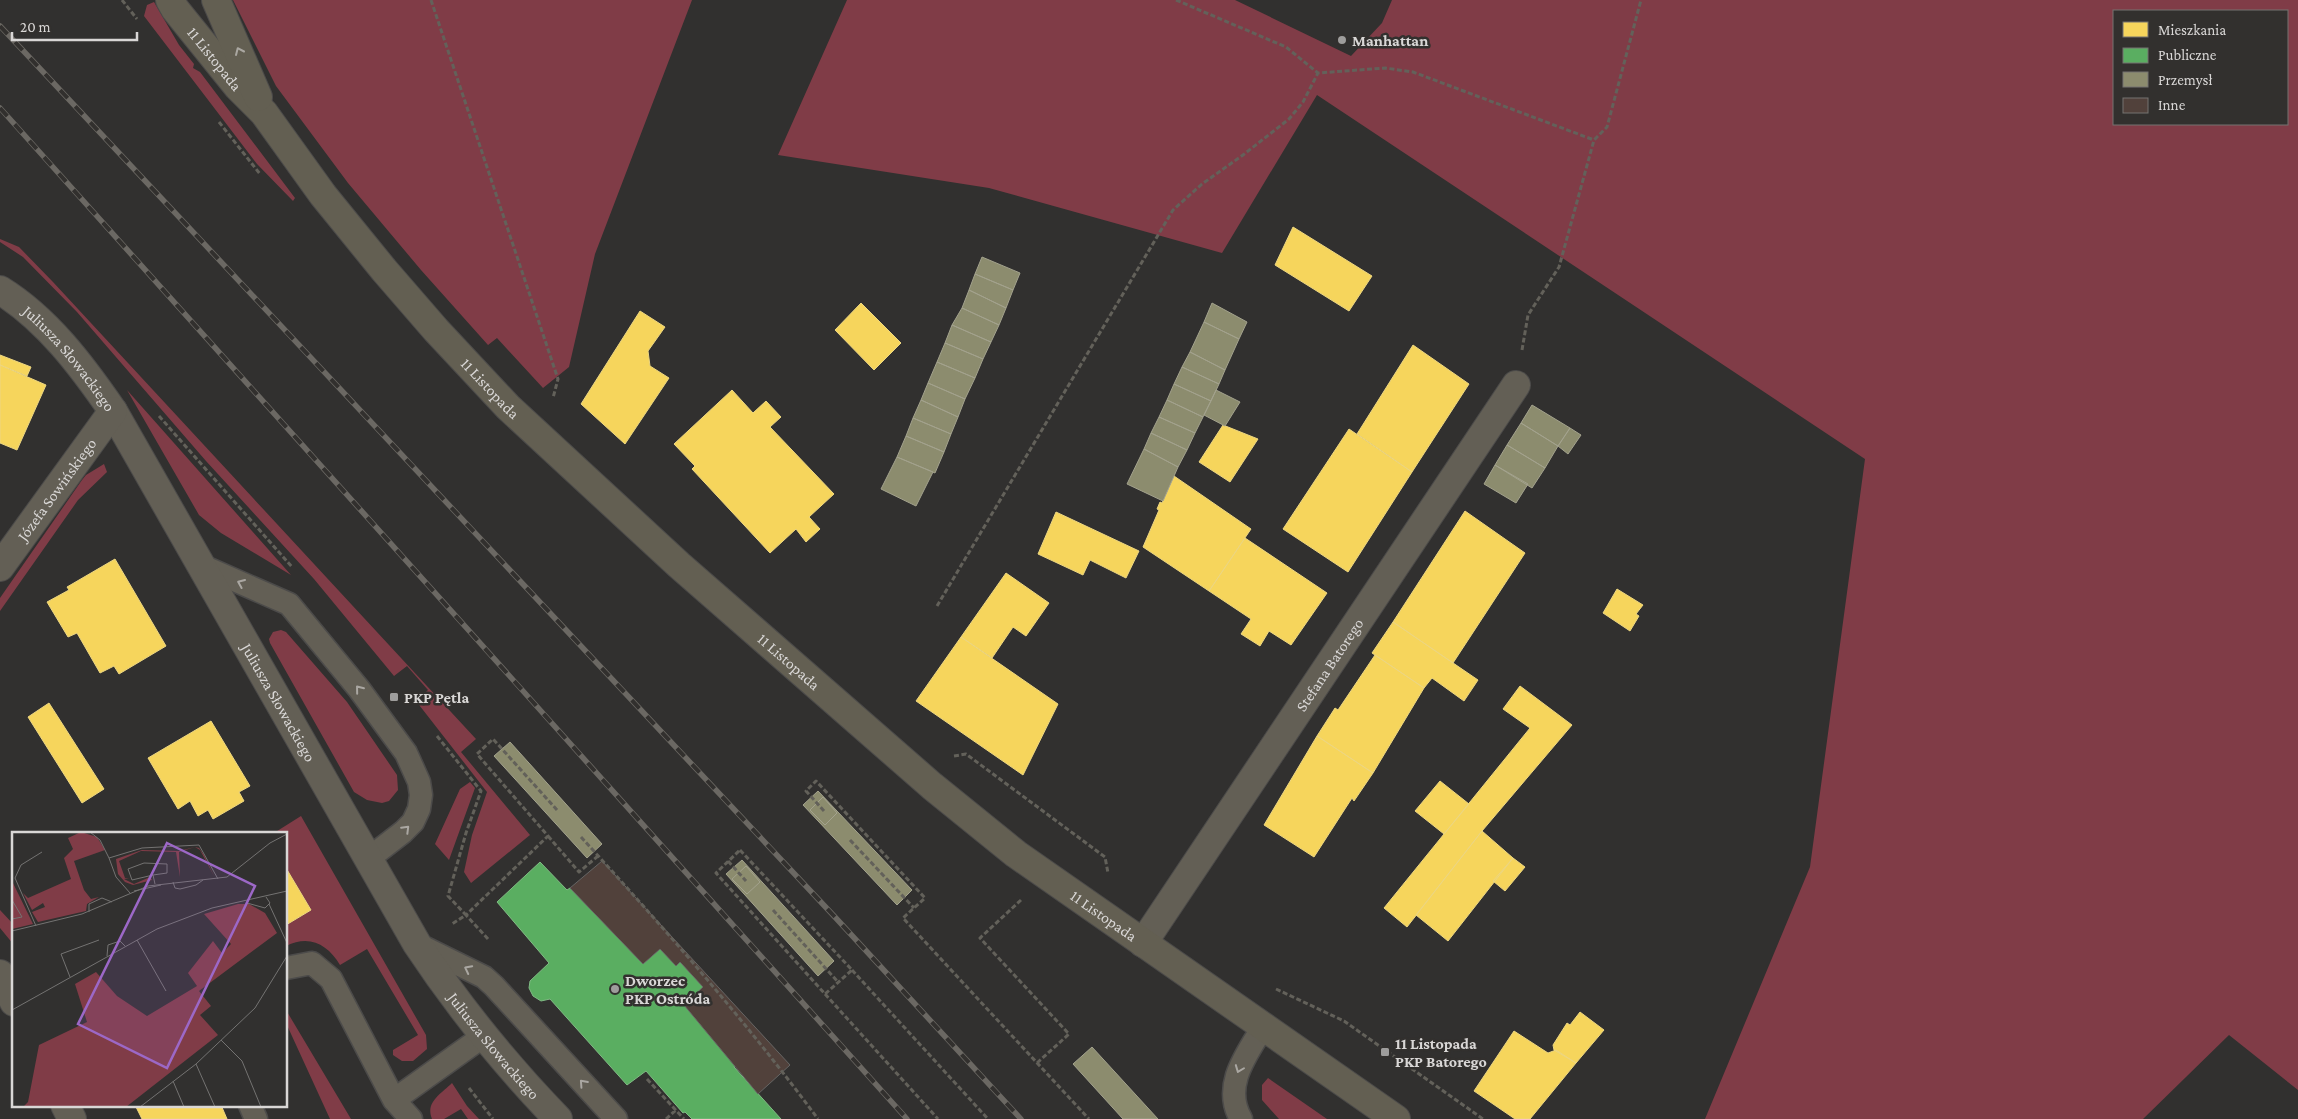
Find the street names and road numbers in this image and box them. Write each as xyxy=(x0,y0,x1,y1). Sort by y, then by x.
street label: 11 Listopada xyxy=(184,23,246,94)
street label: Juliusza Słowackiego xyxy=(18,300,119,414)
street label: 11 Listopada xyxy=(458,354,523,422)
street label: Józefa Sowińskiego xyxy=(12,435,99,546)
street label: Stefana Batorego xyxy=(1292,615,1366,714)
street label: 11 Listopada xyxy=(755,630,824,693)
street label: Juliusza Słowackiego xyxy=(237,638,320,764)
street label: 11 Listopada xyxy=(1068,886,1141,945)
street label: Juliusza Słowackiego xyxy=(443,987,543,1102)

